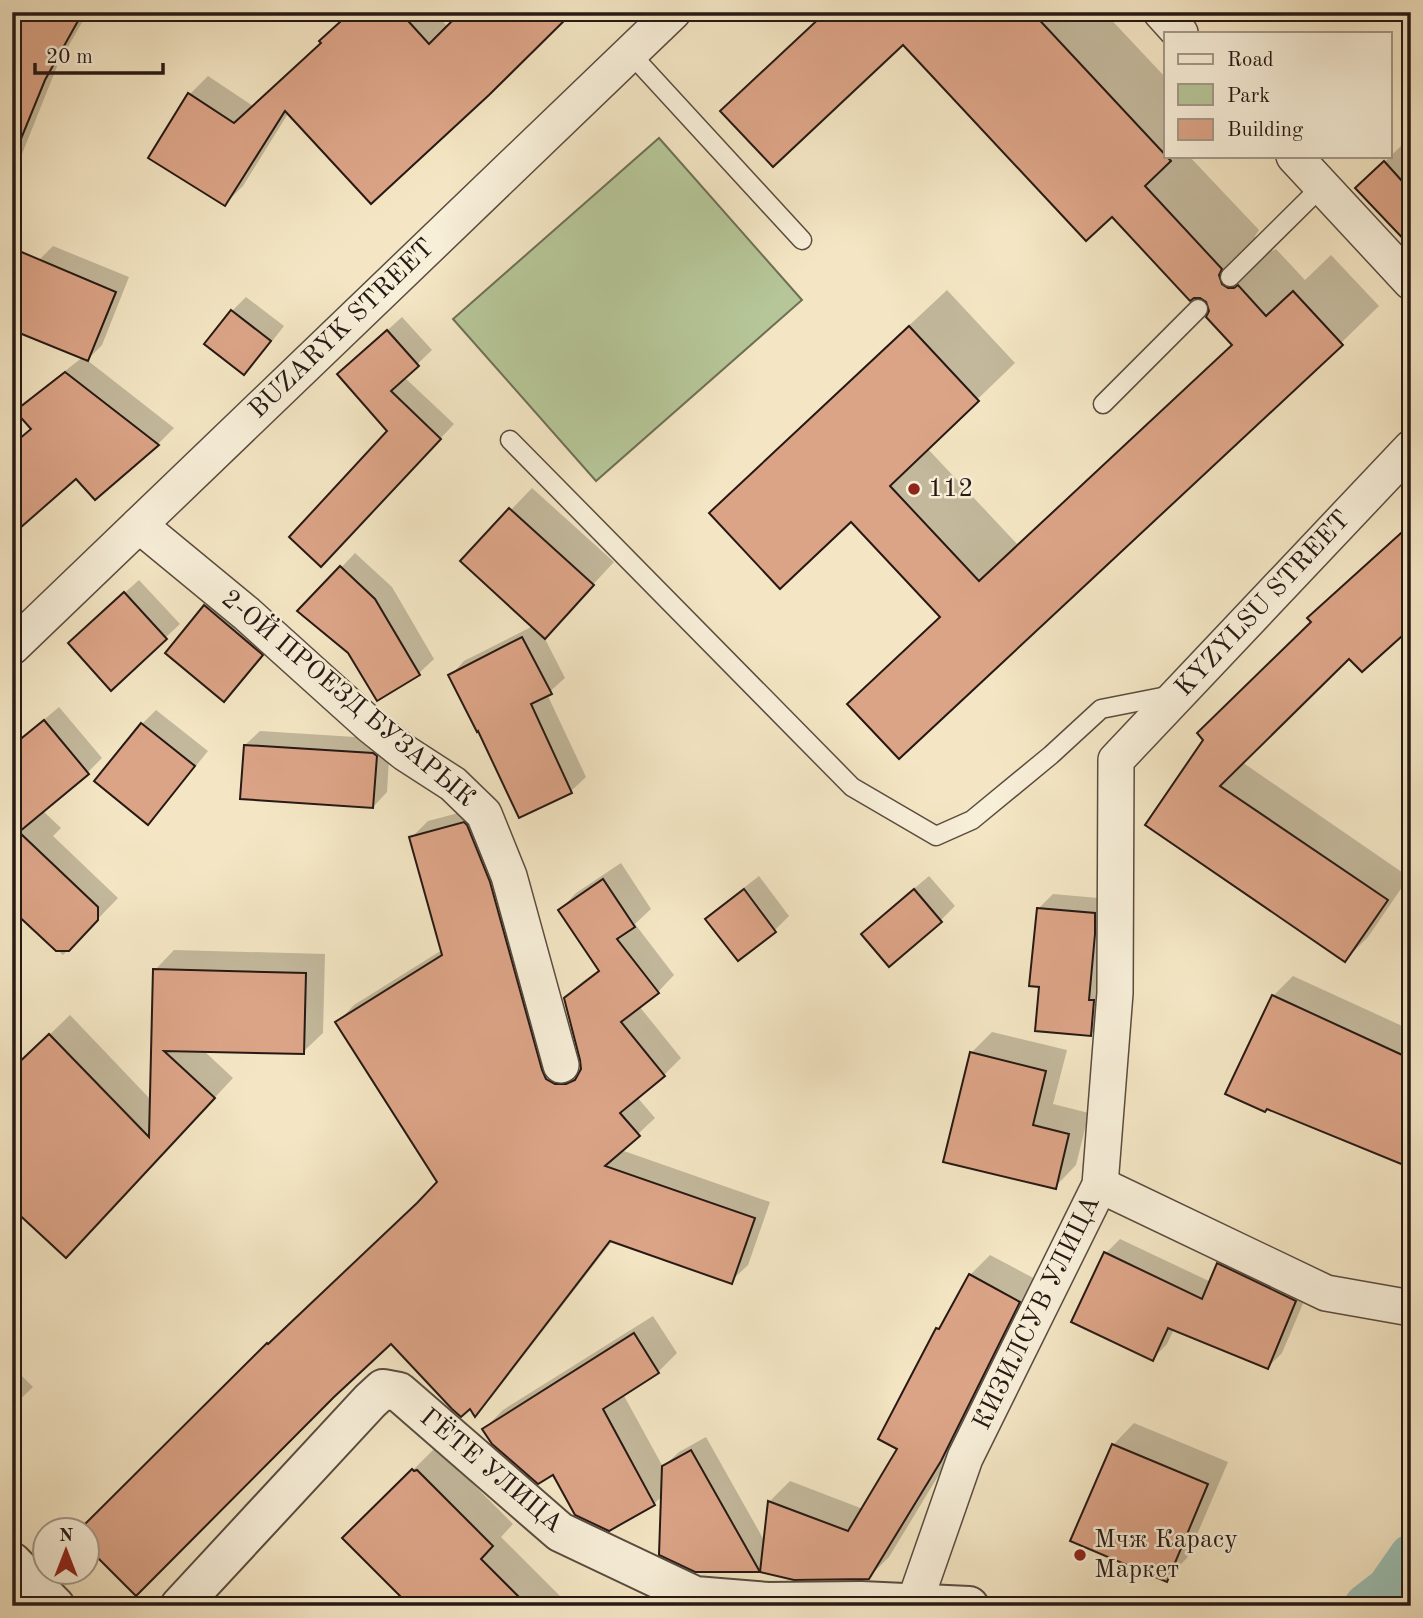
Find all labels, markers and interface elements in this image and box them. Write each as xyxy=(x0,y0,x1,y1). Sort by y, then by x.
scale bar xyxy=(35,32,163,76)
legend xyxy=(1164,32,1392,158)
text: 20 m xyxy=(46,47,93,68)
text: Road xyxy=(1227,50,1274,71)
text: Park xyxy=(1227,86,1270,107)
text: Building xyxy=(1227,120,1304,141)
street label: BUZARYK STREET xyxy=(245,234,439,424)
place label: 112 xyxy=(928,476,973,502)
marker: 112 xyxy=(906,481,922,497)
street label: KYZYLSU STREET xyxy=(1171,506,1355,702)
street label: 2-ОЙ ПРОЕЗД БУЗАРЫК xyxy=(216,582,483,812)
street label: КИЗИЛСУВ УЛИЦА xyxy=(969,1192,1105,1434)
street label: ГЁТЕ УЛИЦА xyxy=(415,1402,569,1538)
north arrow xyxy=(32,1516,102,1586)
text: N xyxy=(59,1527,74,1546)
place label: Мчж Карасу Маркет xyxy=(1094,1527,1238,1583)
marker: Мчж Карасу Маркет xyxy=(1072,1547,1088,1563)

